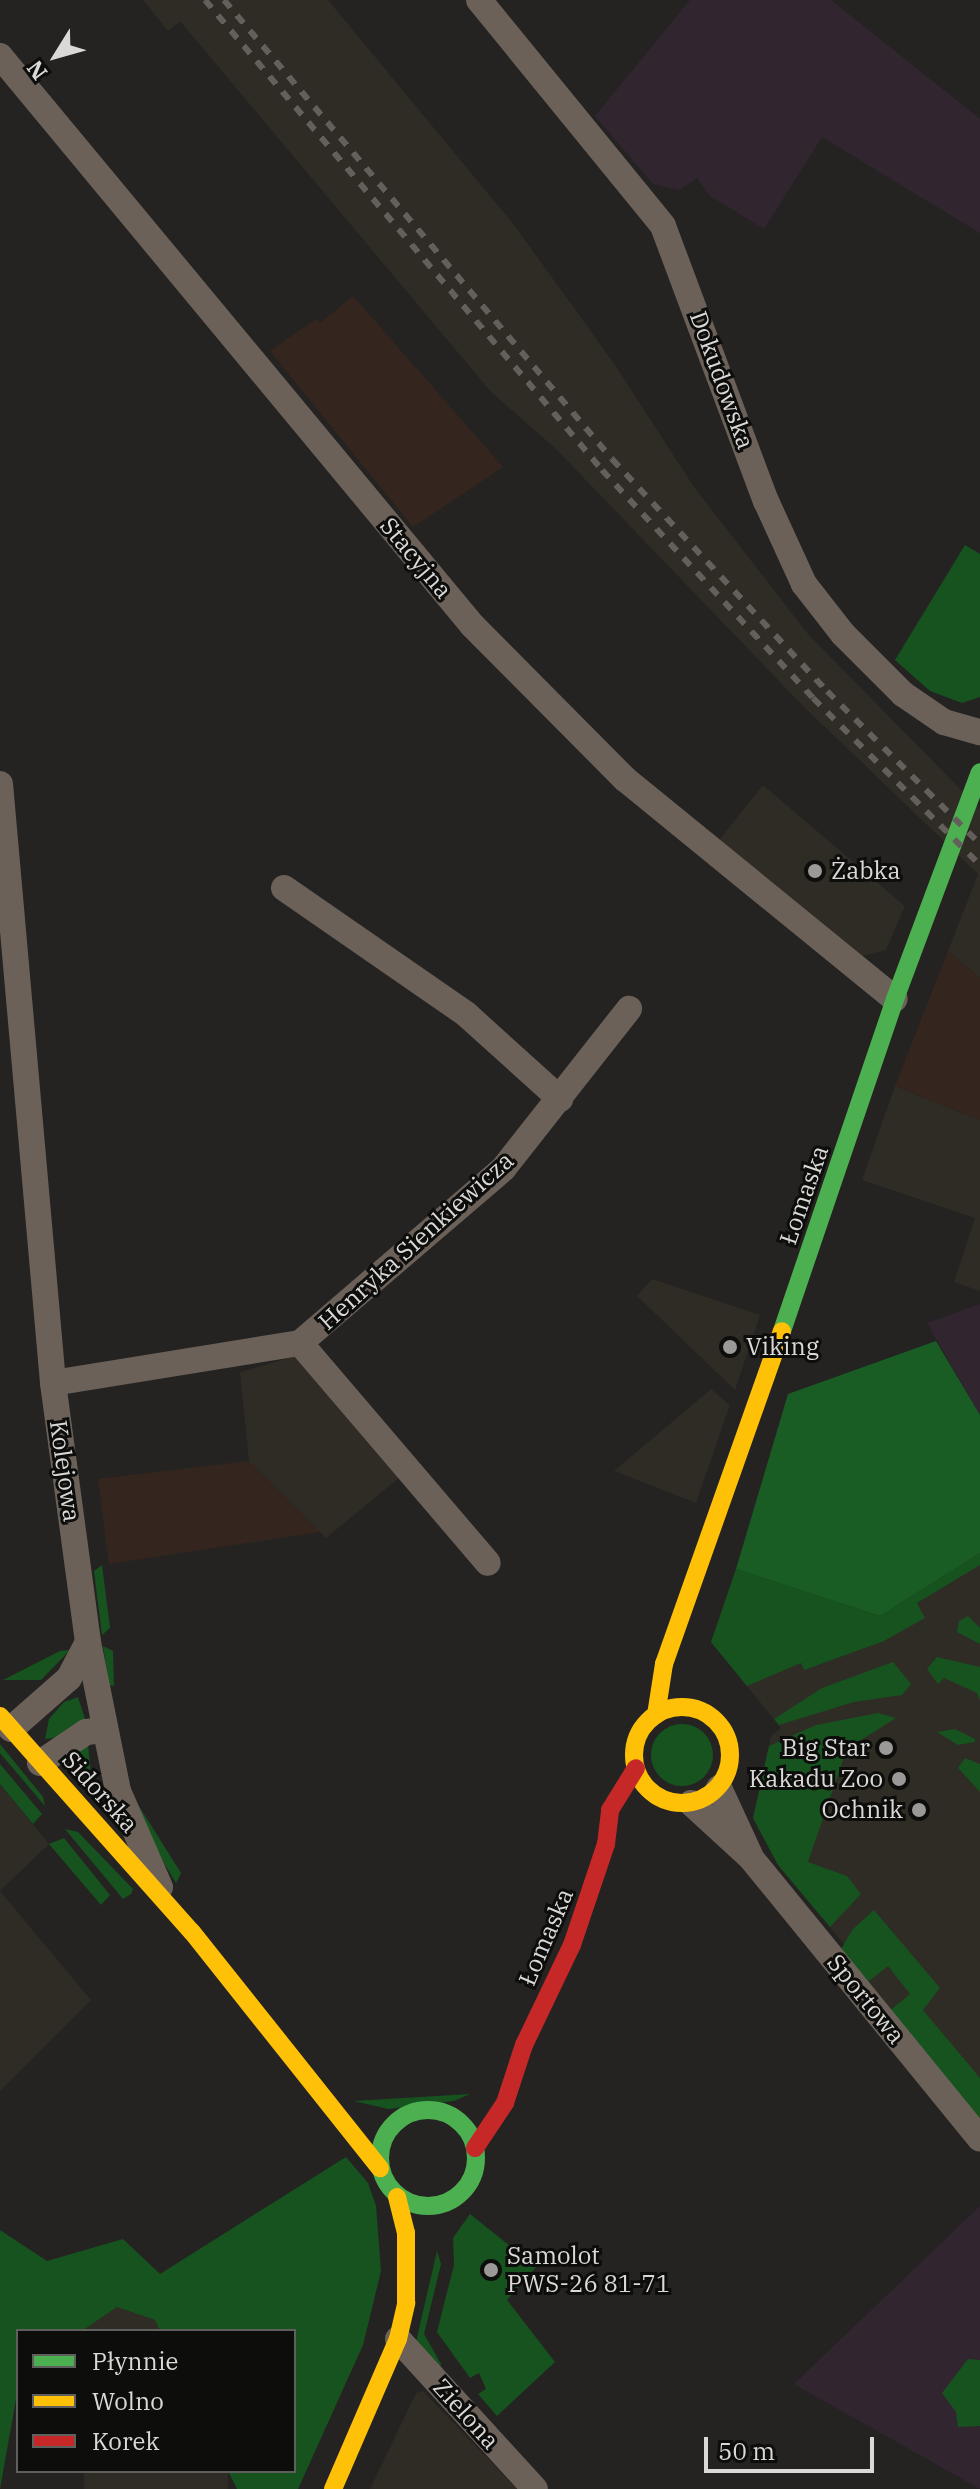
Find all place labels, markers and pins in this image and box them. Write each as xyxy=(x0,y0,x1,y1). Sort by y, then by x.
place label: Żabka xyxy=(831,857,901,885)
marker: Żabka xyxy=(806,862,824,880)
place label: Viking xyxy=(746,1333,819,1361)
marker: Viking xyxy=(721,1338,739,1356)
place label: Big Star xyxy=(781,1734,870,1762)
marker: Big Star xyxy=(877,1739,895,1757)
place label: Kakadu Zoo xyxy=(749,1765,883,1793)
marker: Kakadu Zoo xyxy=(890,1770,908,1788)
place label: Ochnik xyxy=(822,1796,903,1824)
marker: Ochnik xyxy=(910,1801,928,1819)
place label: Samolot PWS-26 81-71 xyxy=(507,2242,670,2298)
marker: Samolot PWS-26 81-71 xyxy=(482,2261,500,2279)

